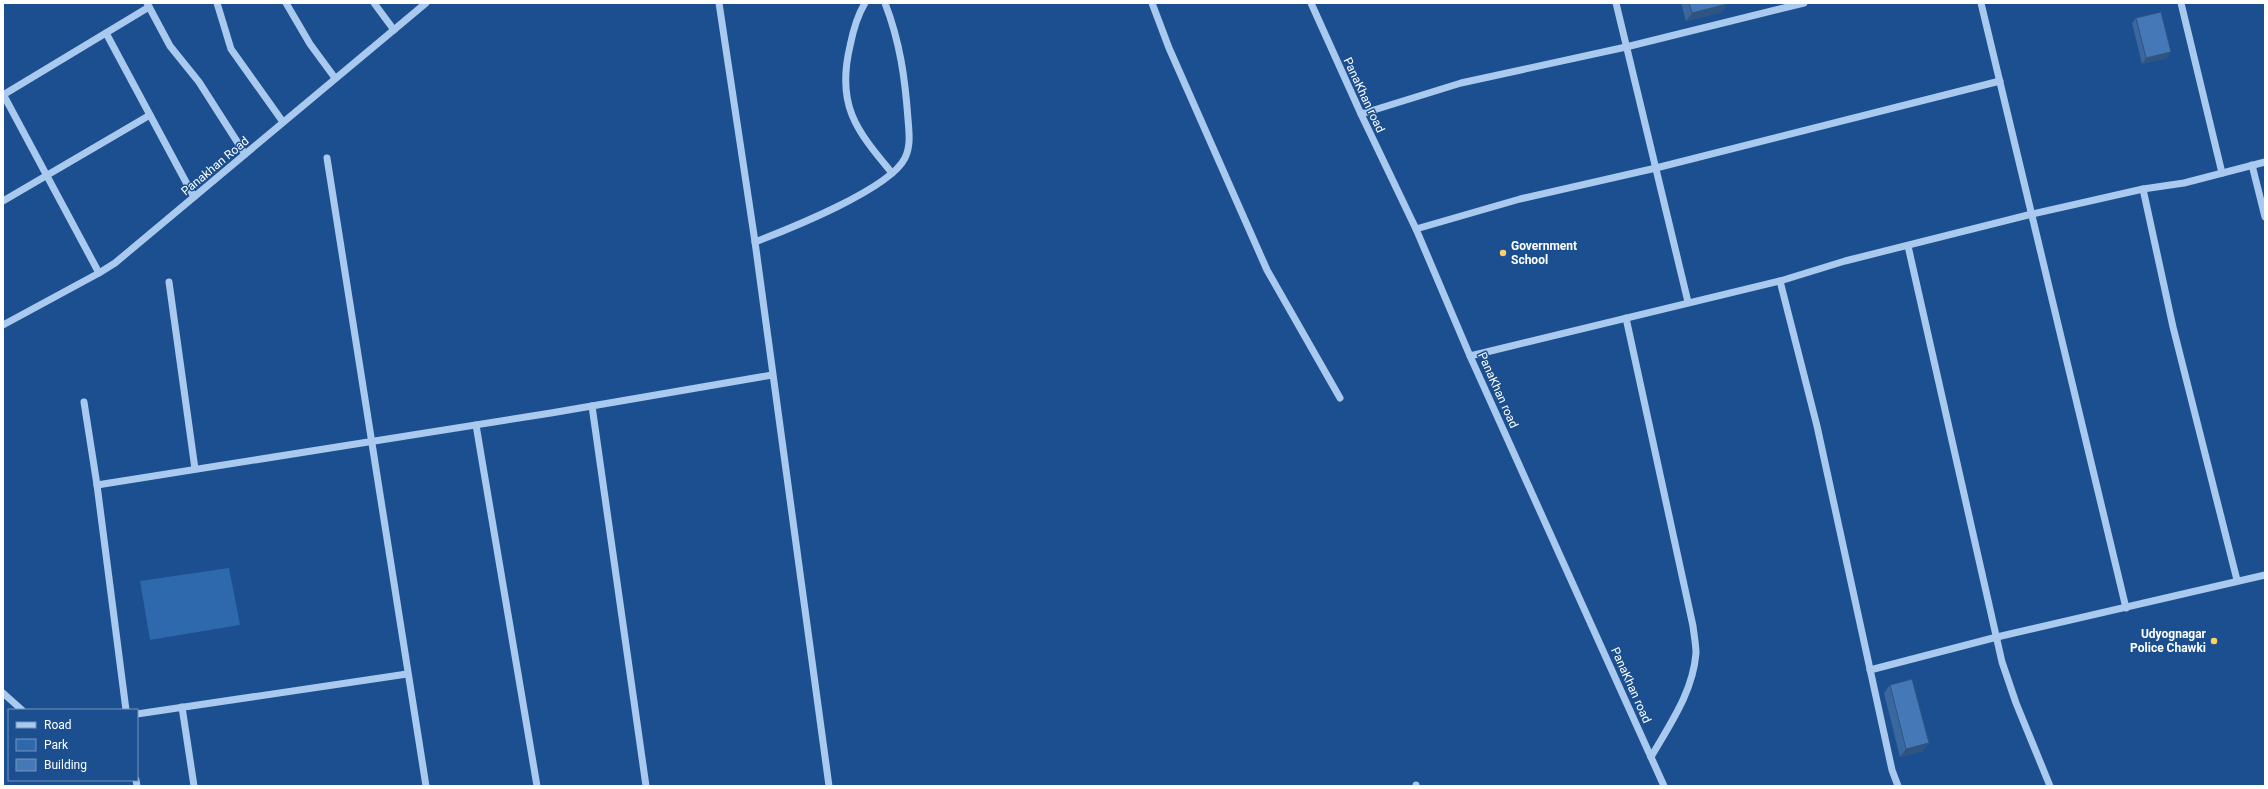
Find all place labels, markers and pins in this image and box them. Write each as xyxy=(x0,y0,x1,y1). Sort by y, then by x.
place label: Government School xyxy=(1511,239,1577,267)
marker: Government School xyxy=(1498,248,1508,258)
place label: Udyognagar Police Chawki xyxy=(2130,627,2207,655)
marker: Udyognagar Police Chawki xyxy=(2209,636,2219,646)

